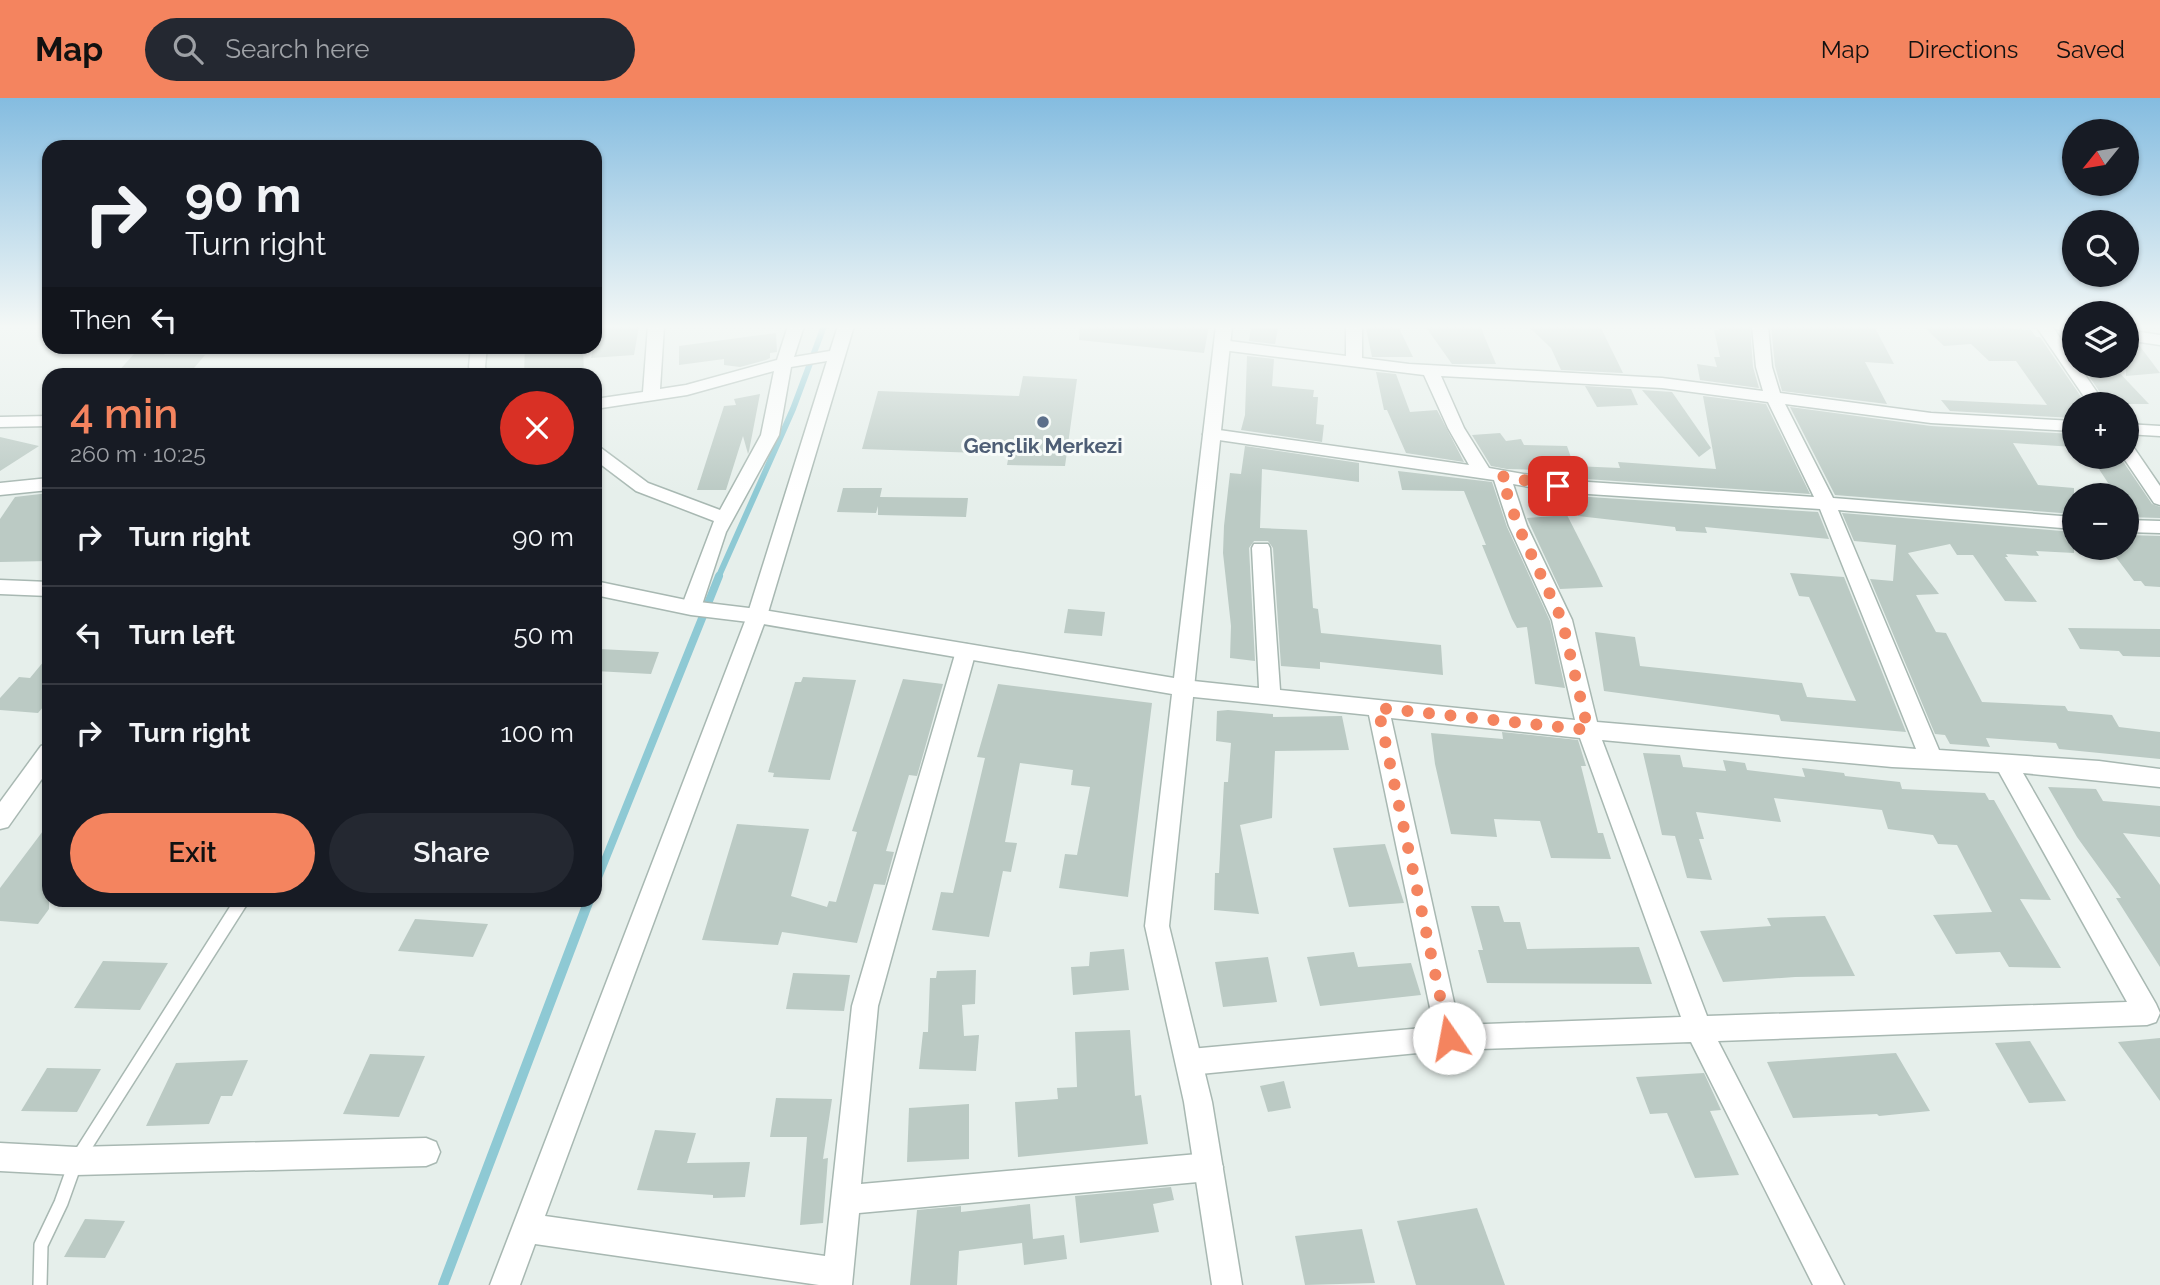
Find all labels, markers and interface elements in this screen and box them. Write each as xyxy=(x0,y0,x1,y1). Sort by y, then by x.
search box xyxy=(145,18,635,81)
text: Map xyxy=(35,30,103,69)
icon: search xyxy=(169,30,207,68)
text: Search here xyxy=(225,34,370,64)
text: Map xyxy=(1821,35,1870,64)
text: Directions xyxy=(1908,35,2018,64)
text: Saved xyxy=(2056,35,2125,64)
north arrow xyxy=(2062,119,2138,196)
map controls xyxy=(2062,119,2139,560)
text: 90 m xyxy=(185,166,301,223)
icon: right xyxy=(70,168,161,259)
button: search xyxy=(2062,210,2139,287)
text: Turn right xyxy=(185,225,326,262)
icon: left xyxy=(145,301,183,339)
button: layers xyxy=(2062,301,2139,378)
text: Then xyxy=(70,305,131,335)
text: 4 min xyxy=(70,389,178,438)
button: close xyxy=(500,391,574,465)
button: + xyxy=(2062,392,2139,469)
marker: Gençlik Merkezi xyxy=(1035,414,1051,430)
place label: Gençlik Merkezi xyxy=(963,433,1123,458)
text: 260 m · 10:25 xyxy=(70,440,206,467)
pin xyxy=(1528,456,1588,516)
icon: arrive xyxy=(1539,467,1577,505)
button: − xyxy=(2062,483,2139,560)
icon: right xyxy=(70,518,108,556)
text: Turn right xyxy=(129,522,250,552)
text: 90 m xyxy=(512,522,574,552)
icon: left xyxy=(70,616,108,654)
text: Turn left xyxy=(129,620,235,650)
text: 50 m xyxy=(513,620,574,650)
icon: right xyxy=(70,714,108,752)
text: Turn right xyxy=(129,718,250,748)
text: 100 m xyxy=(501,718,574,748)
button: Exit xyxy=(70,813,315,893)
button: Share xyxy=(329,813,574,893)
position arrow xyxy=(1412,1001,1486,1075)

